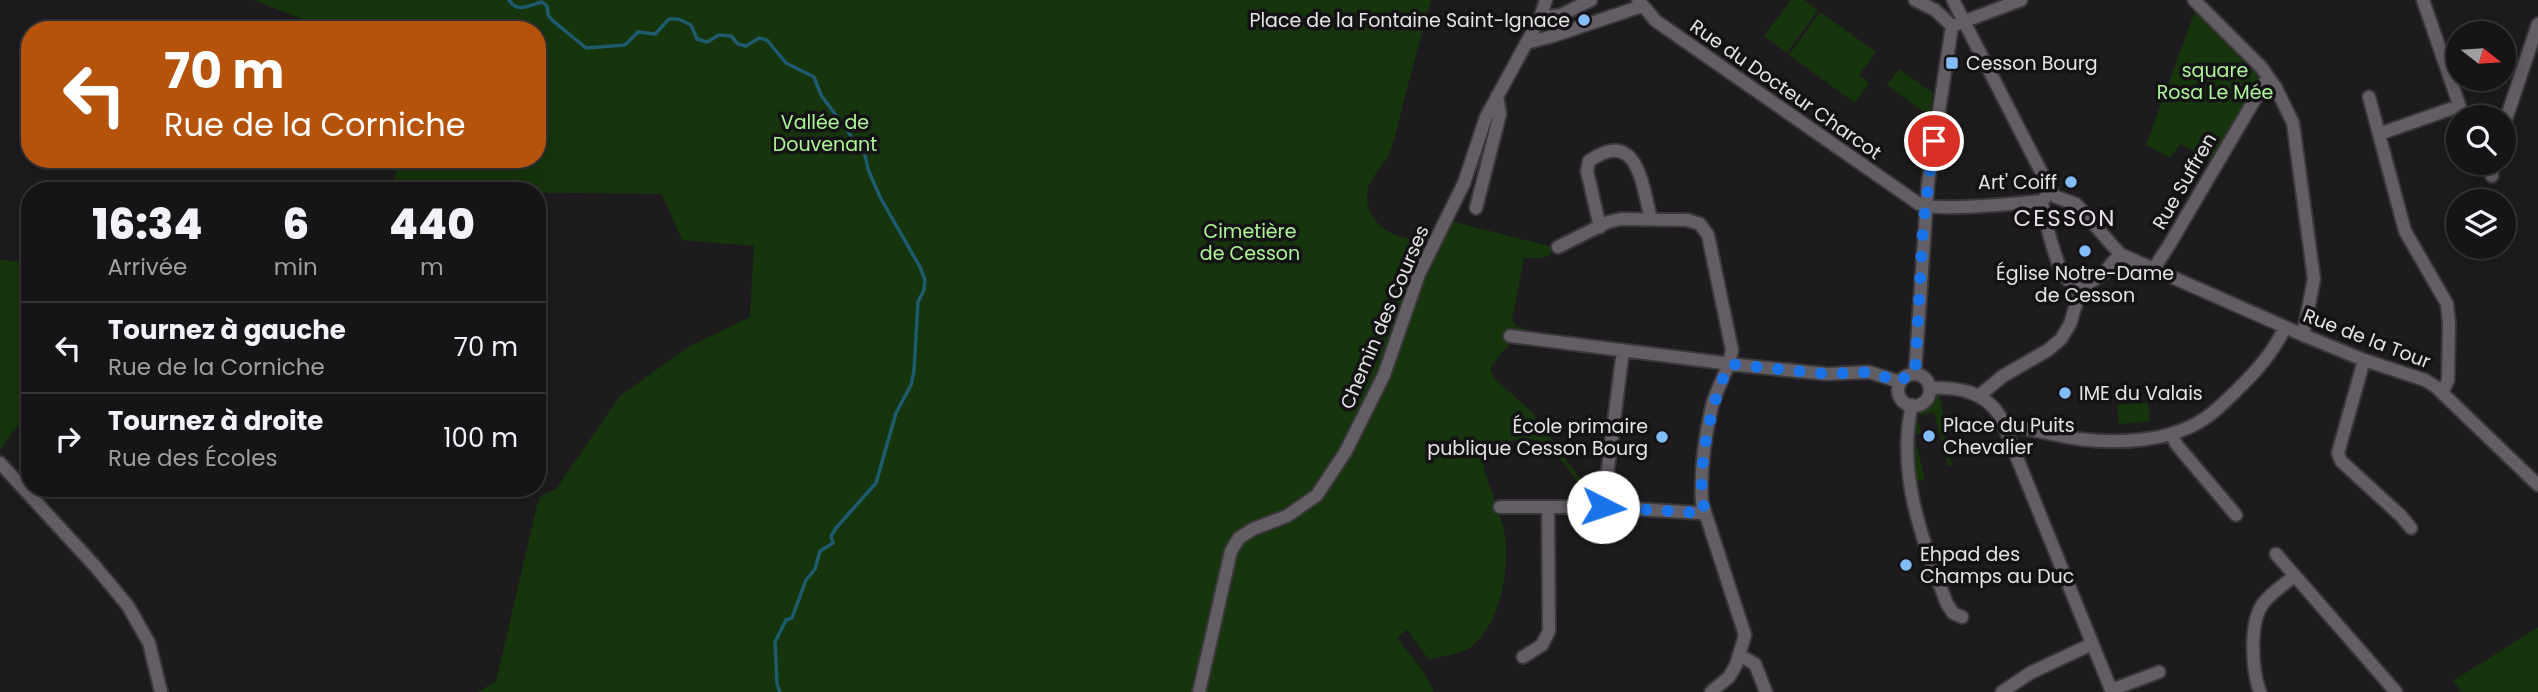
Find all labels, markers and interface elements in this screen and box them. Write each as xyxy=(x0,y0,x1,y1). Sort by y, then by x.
place label: Place de la Fontaine Saint-Ignace xyxy=(1249,7,1570,34)
marker: Place de la Fontaine Saint-Ignace xyxy=(1576,12,1592,28)
street label: Rue du Docteur Charcot xyxy=(1685,13,1887,166)
north arrow xyxy=(2446,21,2516,91)
map controls xyxy=(2446,21,2516,259)
text: 70 m xyxy=(164,37,284,105)
icon: left xyxy=(49,49,140,140)
place label: Cesson Bourg xyxy=(1966,50,2098,77)
marker: Cesson Bourg xyxy=(1944,55,1960,71)
park label: square Rosa Le Mée xyxy=(2157,57,2273,106)
text: Rue de la Corniche xyxy=(164,102,466,147)
button: search xyxy=(2446,105,2516,175)
park label: Vallée de Douvenant xyxy=(773,109,877,158)
pin xyxy=(1904,111,1964,171)
icon: arrive xyxy=(1915,122,1953,160)
street label: Rue Suffren xyxy=(2146,128,2223,235)
place label: Art' Coiff xyxy=(1978,169,2057,196)
marker: Art' Coiff xyxy=(2063,174,2079,190)
button: layers xyxy=(2446,189,2516,259)
text: 16:34 xyxy=(92,195,203,254)
text: 6 xyxy=(282,195,309,254)
text: 440 xyxy=(389,195,475,254)
district label: CESSON xyxy=(2014,202,2116,234)
park label: Cimetière de Cesson xyxy=(1200,218,1300,267)
street label: Chemin des Courses xyxy=(1333,221,1435,413)
marker: Église Notre-Dame de Cesson xyxy=(2077,243,2093,259)
text: Arrivée xyxy=(108,251,187,283)
text: min xyxy=(274,251,318,283)
text: m xyxy=(420,251,444,283)
place label: Église Notre-Dame de Cesson xyxy=(1996,260,2174,309)
street label: Rue de la Tour xyxy=(2299,302,2434,375)
text: Tournez à gauche xyxy=(108,312,346,348)
icon: left xyxy=(49,329,87,367)
text: 70 m xyxy=(454,329,518,365)
text: Rue de la Corniche xyxy=(108,351,325,383)
place label: IME du Valais xyxy=(2079,380,2203,407)
marker: IME du Valais xyxy=(2057,385,2073,401)
text: Tournez à droite xyxy=(108,403,323,439)
place label: Place du Puits Chevalier xyxy=(1943,412,2075,461)
place label: École primaire publique Cesson Bourg xyxy=(1427,413,1648,462)
icon: right xyxy=(49,420,87,458)
text: 100 m xyxy=(443,420,518,456)
marker: Place du Puits Chevalier xyxy=(1921,428,1937,444)
marker: École primaire publique Cesson Bourg xyxy=(1654,429,1670,445)
text: Rue des Écoles xyxy=(108,442,277,474)
position arrow xyxy=(1566,470,1640,544)
place label: Ehpad des Champs au Duc xyxy=(1920,541,2074,590)
marker: Ehpad des Champs au Duc xyxy=(1898,557,1914,573)

